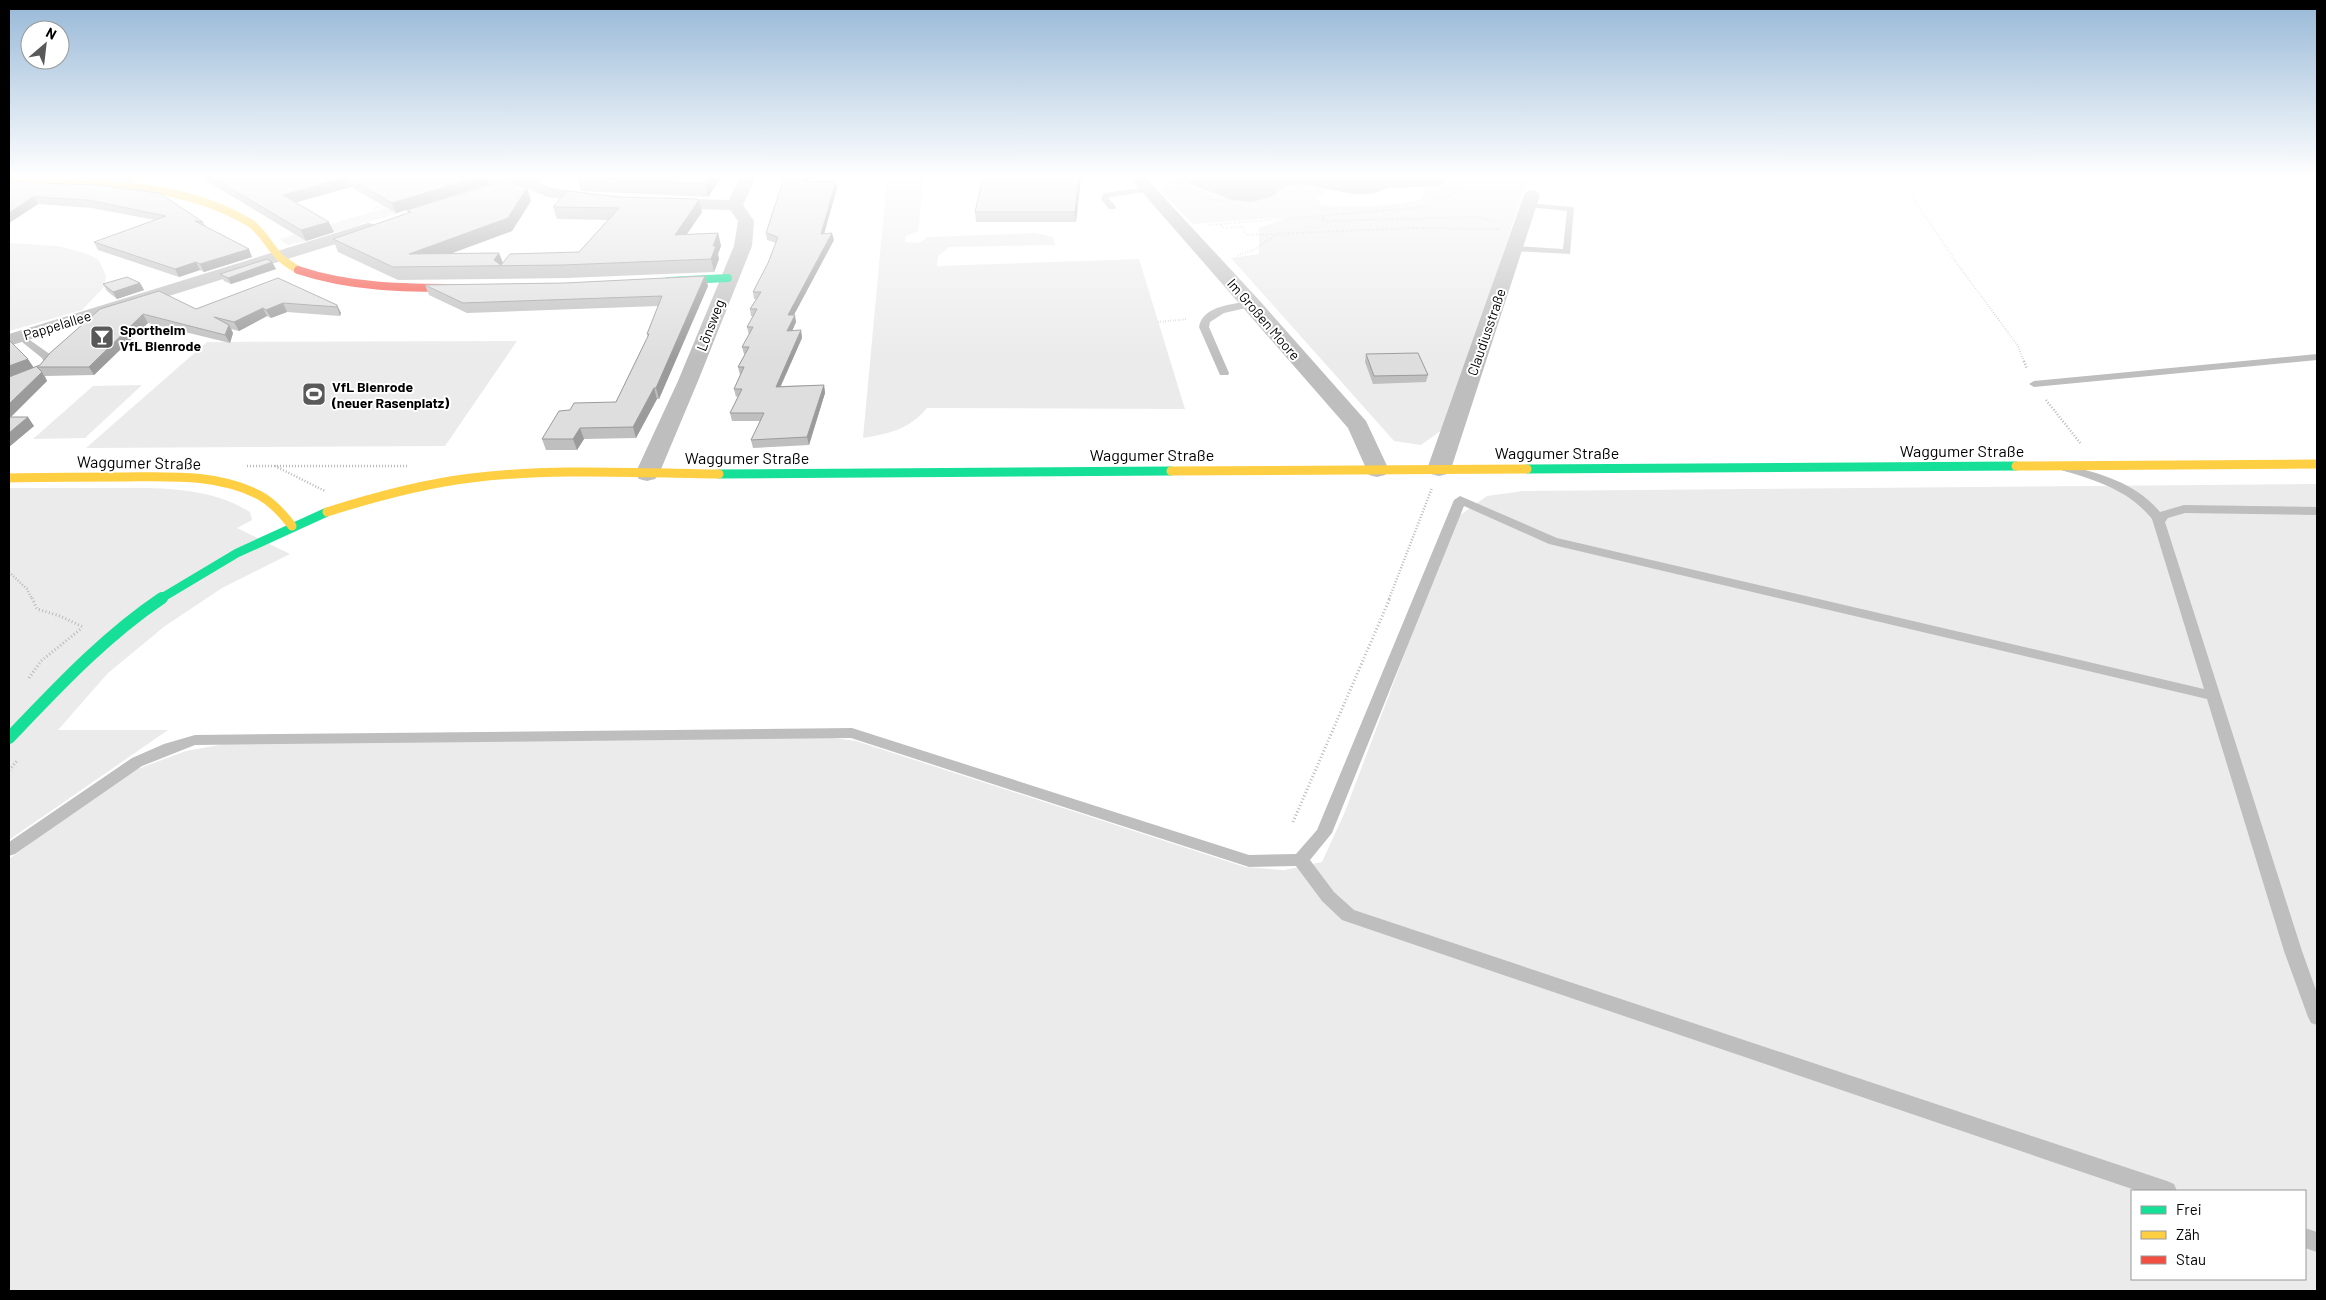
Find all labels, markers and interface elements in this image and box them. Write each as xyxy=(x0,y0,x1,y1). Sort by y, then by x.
north arrow xyxy=(20,20,70,70)
text: N xyxy=(43,23,59,43)
street label: Im Großen Moore xyxy=(1224,275,1304,363)
street label: Claudiusstraße xyxy=(1463,286,1509,378)
street label: Lönsweg xyxy=(692,297,728,353)
street label: Pappelallee xyxy=(21,307,93,343)
place label: Sportheim VfL Bienrode xyxy=(120,321,201,354)
bar icon: Sportheim VfL Bienrode xyxy=(89,324,115,350)
place label: VfL Bienrode (neuer Rasenplatz) xyxy=(331,378,449,411)
sports icon: VfL Bienrode (neuer Rasenplatz) xyxy=(301,381,327,407)
street label: Waggumer Straße xyxy=(1900,441,2024,460)
street label: Waggumer Straße xyxy=(1495,443,1619,462)
street label: Waggumer Straße xyxy=(1090,445,1214,464)
street label: Waggumer Straße xyxy=(685,448,809,467)
street label: Waggumer Straße xyxy=(77,451,201,473)
legend xyxy=(2131,1190,2306,1280)
text: Frei xyxy=(2176,1200,2202,1218)
text: Zäh xyxy=(2176,1225,2200,1243)
text: Stau xyxy=(2176,1250,2206,1268)

